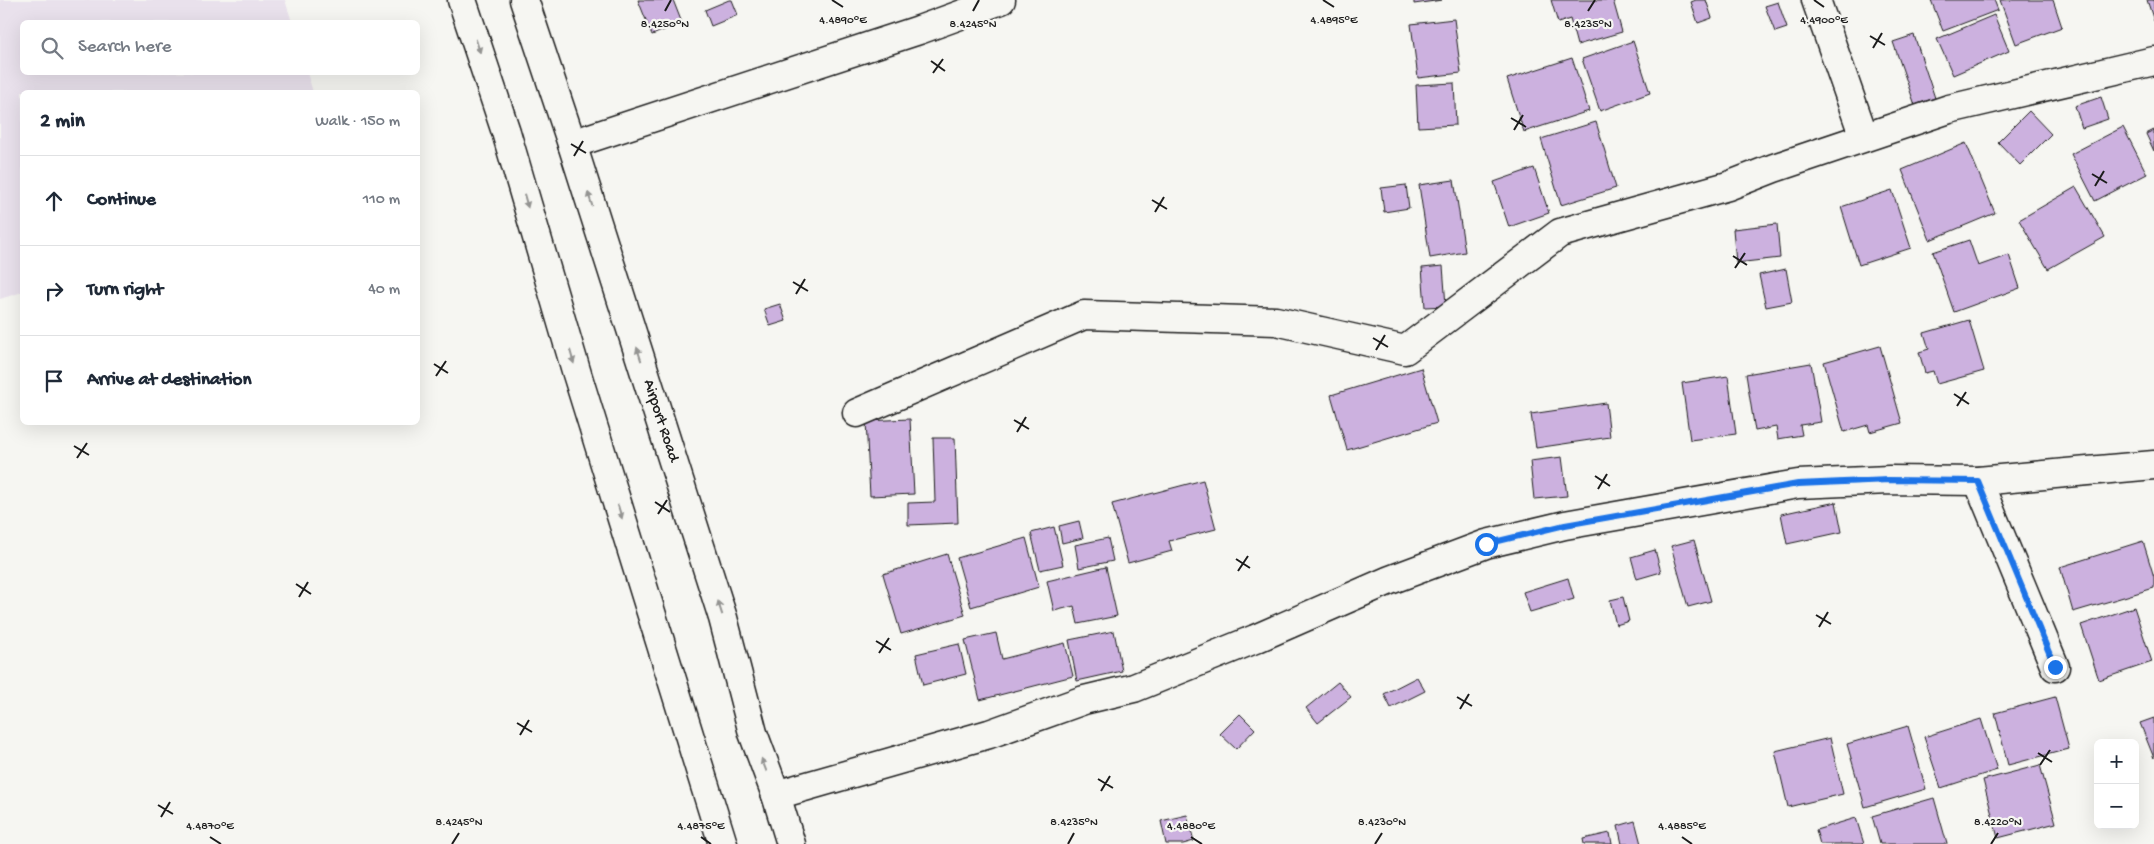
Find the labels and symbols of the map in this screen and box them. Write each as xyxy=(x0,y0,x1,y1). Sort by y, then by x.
text: 4.4890°E xyxy=(819,14,867,28)
text: 4.4895°E xyxy=(1311,14,1358,28)
text: 4.4900°E xyxy=(1800,14,1848,28)
text: 8.4250°N xyxy=(641,18,689,32)
text: 8.4245°N xyxy=(949,18,997,32)
text: 8.4235°N xyxy=(1564,18,1612,32)
one-way arrow xyxy=(475,39,482,54)
one-way arrow xyxy=(585,191,593,206)
one-way arrow xyxy=(523,194,531,209)
one-way arrow xyxy=(634,346,642,361)
one-way arrow xyxy=(568,350,576,365)
street label: Airport Road xyxy=(638,377,683,466)
one-way arrow xyxy=(617,505,624,520)
route start xyxy=(1475,533,1498,556)
one-way arrow xyxy=(715,601,723,616)
route end xyxy=(2044,656,2067,679)
one-way arrow xyxy=(760,757,767,772)
text: 8.4245°N xyxy=(435,816,483,830)
text: 8.4235°N xyxy=(1050,816,1098,830)
text: 8.4230°N xyxy=(1358,816,1406,830)
text: 8.4220°N xyxy=(1974,816,2022,830)
text: 4.4870°E xyxy=(186,820,234,834)
text: 4.4875°E xyxy=(677,820,725,834)
text: 4.4880°E xyxy=(1167,820,1216,834)
text: 4.4885°E xyxy=(1658,820,1706,834)

